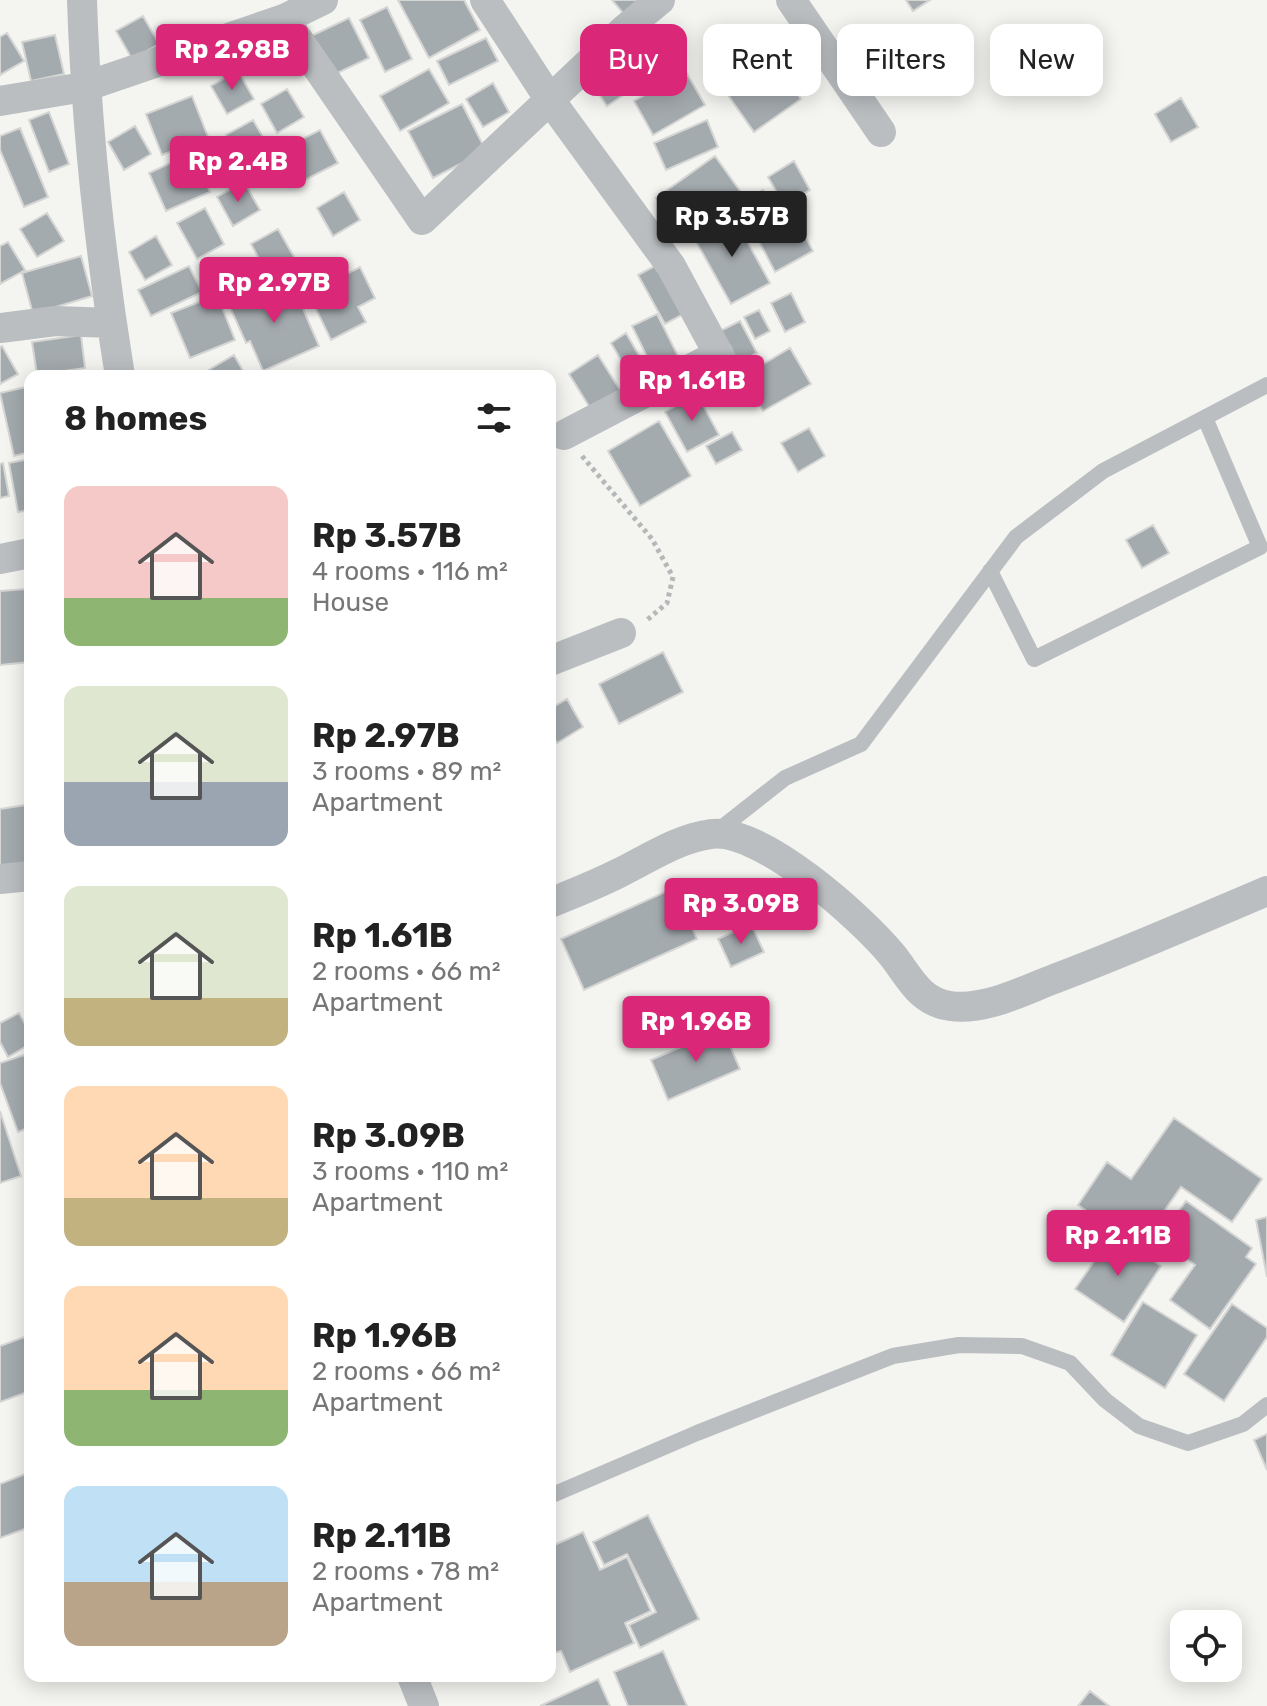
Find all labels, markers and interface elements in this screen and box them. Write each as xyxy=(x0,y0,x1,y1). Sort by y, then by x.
pin: Rp 2.98B xyxy=(149,24,315,92)
chip: Buy xyxy=(580,24,687,96)
chip: Rent xyxy=(703,24,821,96)
chip: Filters xyxy=(837,24,974,96)
chip: New xyxy=(990,24,1103,96)
text: Rp 2.98B xyxy=(174,34,290,65)
pin: Rp 2.4B xyxy=(164,136,312,204)
text: Rp 2.4B xyxy=(188,146,288,177)
pin: Rp 3.57B xyxy=(649,191,815,259)
text: Rp 3.57B xyxy=(675,201,789,232)
pin: Rp 2.97B xyxy=(191,257,357,325)
text: Rp 2.97B xyxy=(217,267,331,298)
pin: Rp 1.61B xyxy=(609,355,775,423)
text: Rp 1.61B xyxy=(638,365,746,396)
icon: filters xyxy=(472,396,516,440)
text: 8 homes xyxy=(64,398,207,439)
text: Rp 3.57B xyxy=(312,515,462,556)
icon: home xyxy=(128,518,224,614)
text: 4 rooms · 116 m² xyxy=(312,556,508,587)
text: House xyxy=(312,587,389,618)
text: Rp 2.97B xyxy=(312,715,460,756)
icon: home xyxy=(128,718,224,814)
text: 3 rooms · 89 m² xyxy=(312,756,501,787)
text: Apartment xyxy=(312,787,443,818)
pin: Rp 3.09B xyxy=(658,878,824,946)
text: Rp 3.09B xyxy=(683,888,799,919)
text: Rp 1.61B xyxy=(312,915,453,956)
icon: home xyxy=(128,918,224,1014)
text: 2 rooms · 66 m² xyxy=(312,956,501,987)
text: Apartment xyxy=(312,987,443,1018)
pin: Rp 1.96B xyxy=(613,996,779,1064)
text: Rp 1.96B xyxy=(641,1006,751,1037)
text: Rp 3.09B xyxy=(312,1115,465,1156)
icon: home xyxy=(128,1118,224,1214)
text: 3 rooms · 110 m² xyxy=(312,1156,508,1187)
text: Apartment xyxy=(312,1187,443,1218)
pin: Rp 2.11B xyxy=(1035,1210,1201,1278)
text: Rp 2.11B xyxy=(1065,1220,1171,1251)
text: Rp 1.96B xyxy=(312,1315,457,1356)
icon: home xyxy=(128,1318,224,1414)
text: 2 rooms · 66 m² xyxy=(312,1356,501,1387)
text: Apartment xyxy=(312,1387,443,1418)
text: Rp 2.11B xyxy=(312,1515,451,1556)
icon: home xyxy=(128,1518,224,1614)
text: 2 rooms · 78 m² xyxy=(312,1556,499,1587)
text: Apartment xyxy=(312,1587,443,1618)
map controls xyxy=(1170,1610,1242,1682)
button: locate xyxy=(1170,1610,1242,1682)

